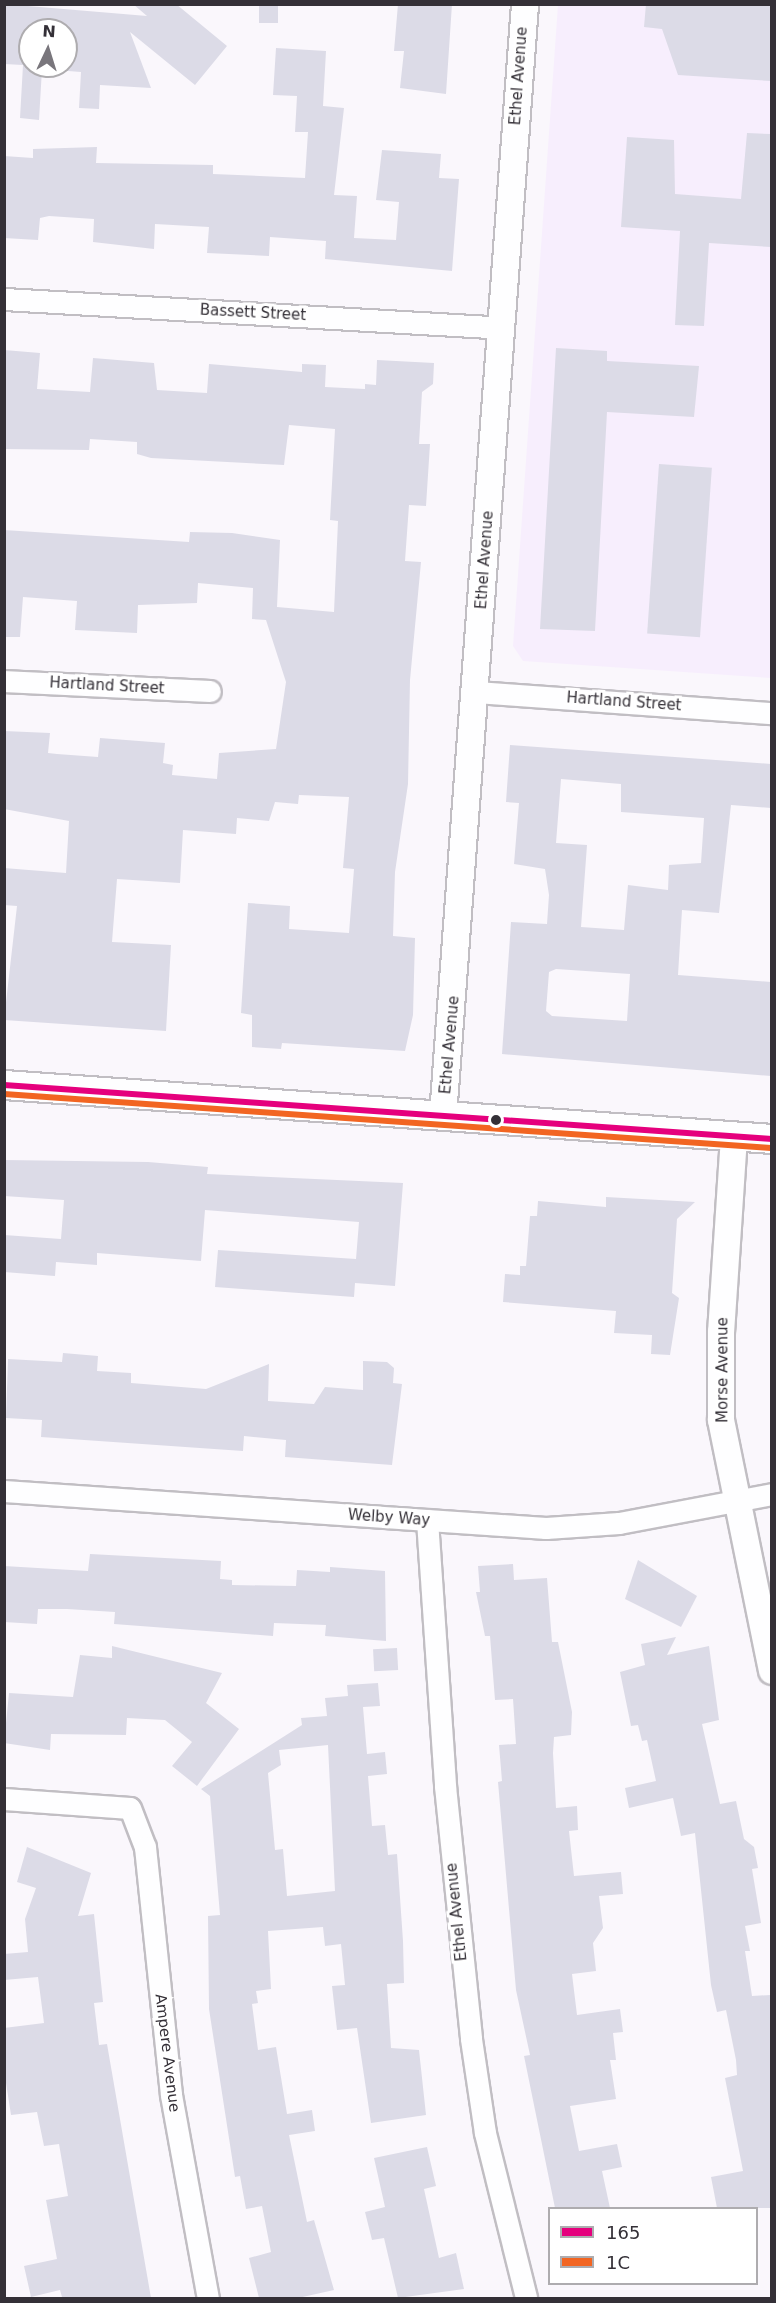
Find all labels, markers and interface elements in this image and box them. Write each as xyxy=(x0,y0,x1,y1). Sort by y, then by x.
north arrow xyxy=(18,18,78,78)
text: N xyxy=(42,22,56,41)
street label: Ethel Avenue xyxy=(507,26,531,126)
street label: Bassett Street xyxy=(199,301,307,325)
street label: Ethel Avenue xyxy=(473,510,497,610)
street label: Hartland Street xyxy=(49,674,165,698)
street label: Hartland Street xyxy=(566,689,682,715)
street label: Ethel Avenue xyxy=(437,995,463,1095)
unlabelled marker xyxy=(490,1114,502,1126)
street label: Morse Avenue xyxy=(714,1317,732,1423)
street label: Welby Way xyxy=(347,1506,431,1530)
street label: Ethel Avenue xyxy=(443,1862,471,1962)
street label: Ampere Avenue xyxy=(151,1993,183,2113)
legend xyxy=(548,2207,758,2285)
text: 165 xyxy=(606,2222,640,2243)
text: 1C xyxy=(606,2252,630,2273)

